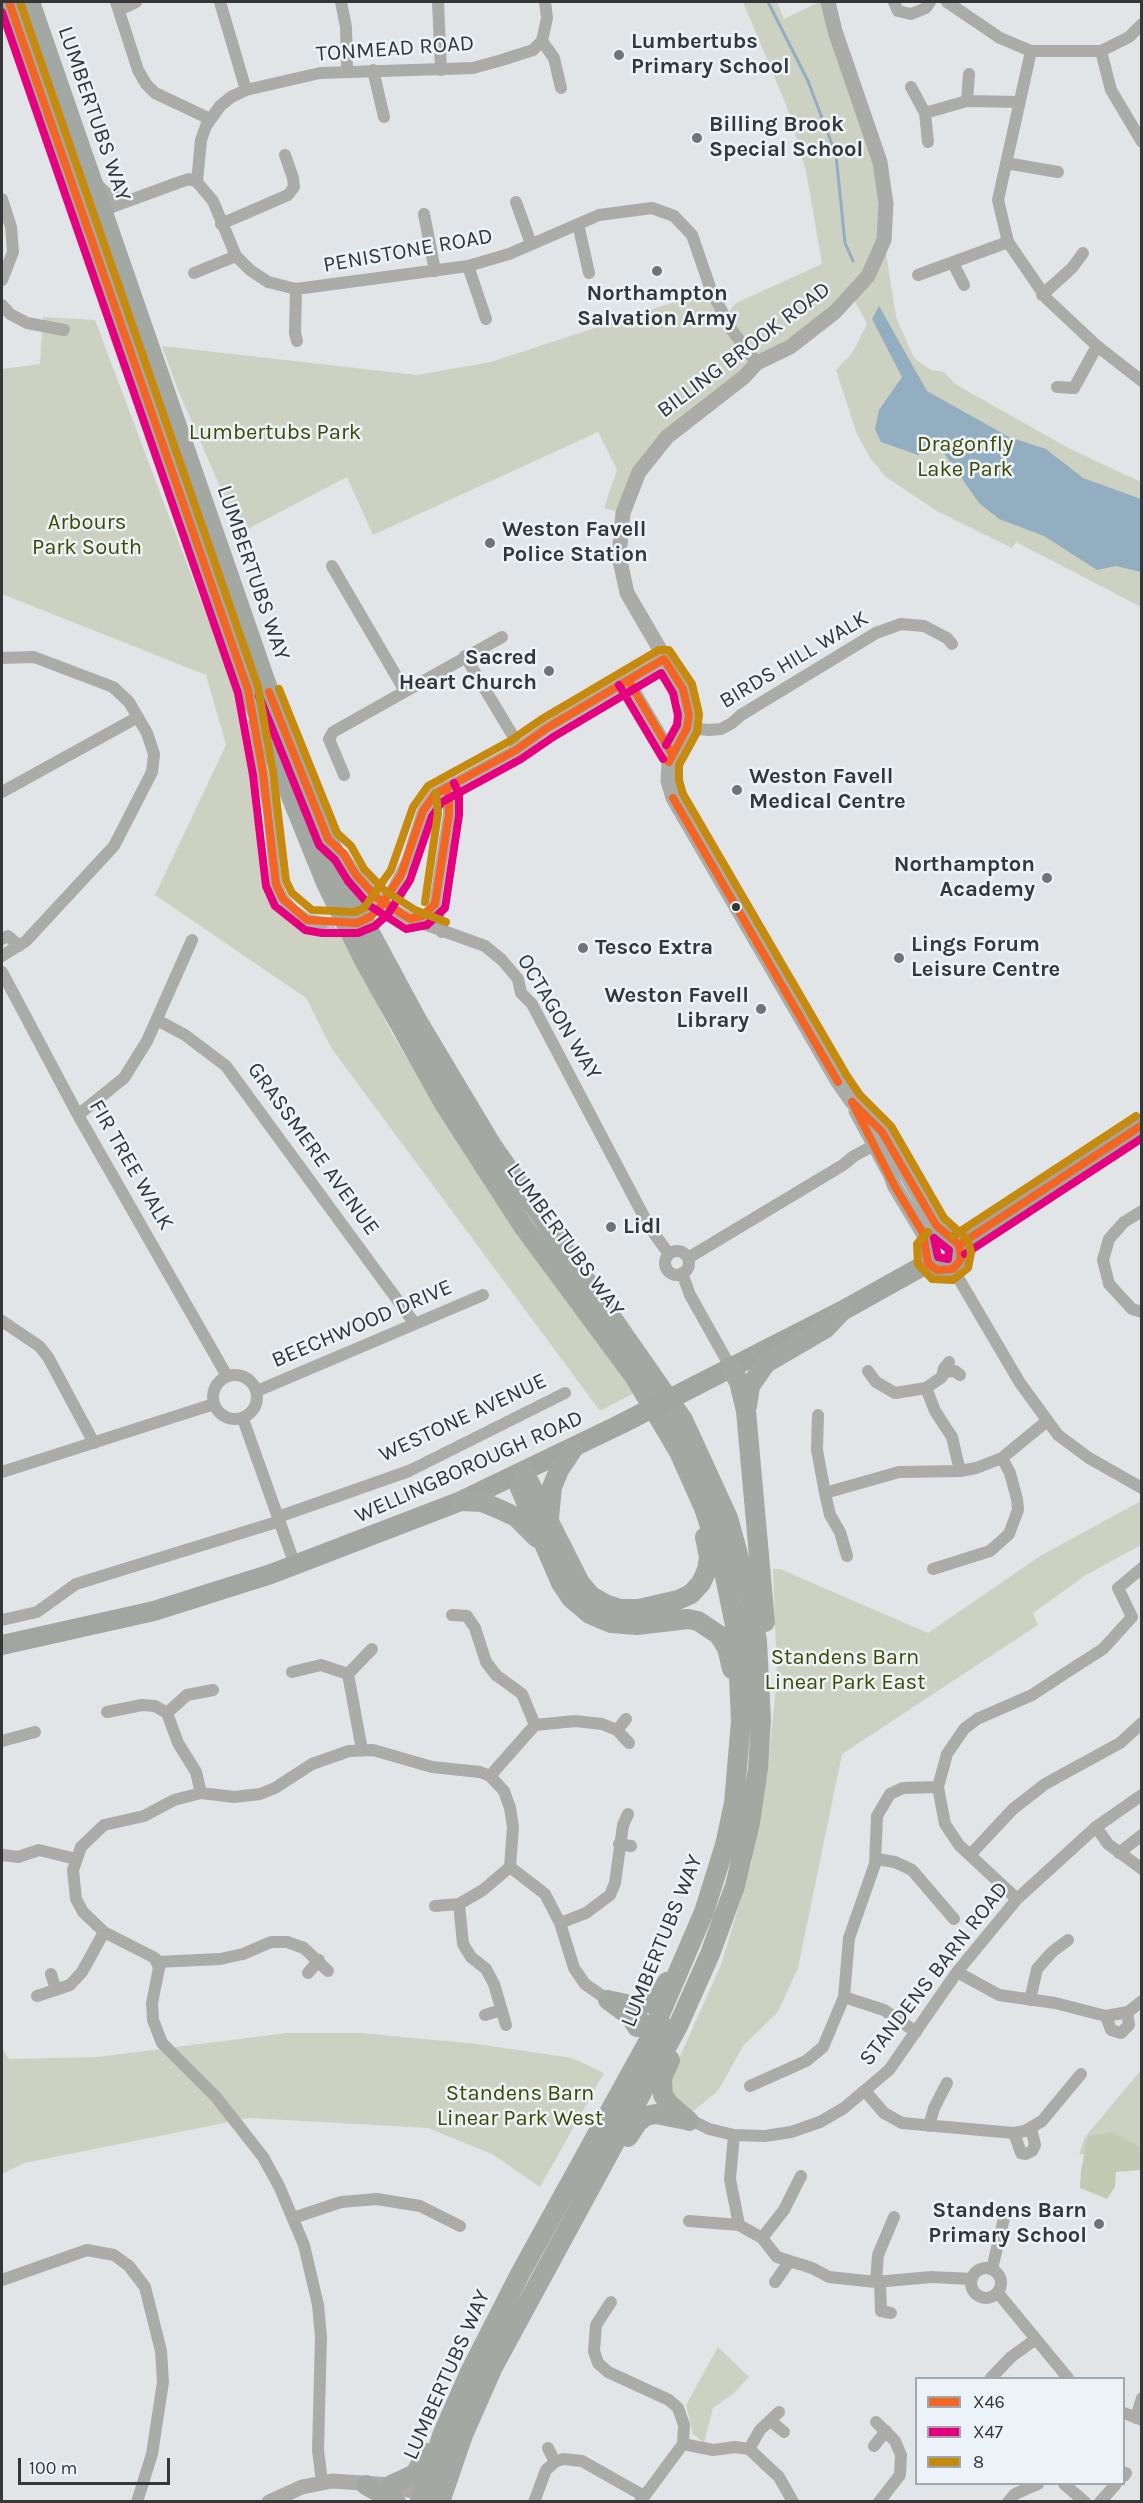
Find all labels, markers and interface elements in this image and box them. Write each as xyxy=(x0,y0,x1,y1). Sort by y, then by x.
street label: LUMBERTUBS WAY xyxy=(52,23,136,205)
place label: Lumbertubs Primary School xyxy=(631,29,790,80)
street label: TONMEAD ROAD xyxy=(315,30,475,68)
marker: Lumbertubs Primary School xyxy=(612,48,626,62)
place label: Billing Brook Special School xyxy=(709,112,863,164)
marker: Billing Brook Special School xyxy=(690,131,704,145)
street label: PENISTONE ROAD xyxy=(321,223,495,279)
marker: Northampton Salvation Army xyxy=(650,264,664,278)
street label: BILLING BROOK ROAD xyxy=(652,276,836,424)
place label: Northampton Salvation Army xyxy=(577,281,737,332)
park label: Lumbertubs Park xyxy=(189,420,361,446)
park label: Dragonfly Lake Park xyxy=(917,432,1013,484)
street label: LUMBERTUBS WAY xyxy=(211,482,295,664)
park label: Arbours Park South xyxy=(32,510,142,562)
place label: Weston Favell Police Station xyxy=(502,517,648,568)
marker: Weston Favell Police Station xyxy=(483,536,497,550)
street label: BIRDS HILL WALK xyxy=(715,605,873,715)
place label: Sacred Heart Church xyxy=(399,645,537,696)
marker: Sacred Heart Church xyxy=(542,664,556,678)
place label: Weston Favell Medical Centre xyxy=(749,764,906,816)
marker: Weston Favell Medical Centre xyxy=(730,783,744,797)
place label: Northampton Academy xyxy=(894,852,1035,903)
marker: Northampton Academy xyxy=(1040,871,1054,885)
unlabelled marker xyxy=(730,901,742,913)
place label: Lings Forum Leisure Centre xyxy=(911,932,1060,984)
place label: Tesco Extra xyxy=(595,935,713,961)
marker: Tesco Extra xyxy=(576,941,590,955)
street label: OCTAGON WAY xyxy=(511,949,607,1085)
marker: Lings Forum Leisure Centre xyxy=(892,951,906,965)
place label: Weston Favell Library xyxy=(605,983,749,1034)
marker: Weston Favell Library xyxy=(754,1002,768,1016)
street label: GRASSMERE AVENUE xyxy=(241,1057,385,1241)
street label: FIR TREE WALK xyxy=(83,1095,179,1235)
street label: LUMBERTUBS WAY xyxy=(500,1158,630,1322)
place label: Lidl xyxy=(623,1214,661,1240)
marker: Lidl xyxy=(604,1220,618,1234)
street label: BEECHWOOD DRIVE xyxy=(268,1274,456,1374)
street label: WESTONE AVENUE xyxy=(375,1368,551,1468)
street label: WELLINGBOROUGH ROAD xyxy=(351,1405,587,1529)
park label: Standens Barn Linear Park East xyxy=(765,1645,925,1696)
street label: LUMBERTUBS WAY xyxy=(615,1851,709,2031)
street label: STANDENS BARN ROAD xyxy=(854,1877,1014,2071)
park label: Standens Barn Linear Park West xyxy=(437,2081,603,2132)
place label: Standens Barn Primary School xyxy=(928,2198,1087,2250)
marker: Standens Barn Primary School xyxy=(1092,2217,1106,2231)
street label: LUMBERTUBS WAY xyxy=(398,2286,496,2464)
legend xyxy=(915,2377,1125,2485)
text: X46 xyxy=(973,2391,1005,2413)
text: X47 xyxy=(973,2421,1003,2443)
scale bar xyxy=(21,2446,172,2484)
text: 8 xyxy=(973,2451,984,2473)
text: 100 m xyxy=(29,2457,77,2479)

